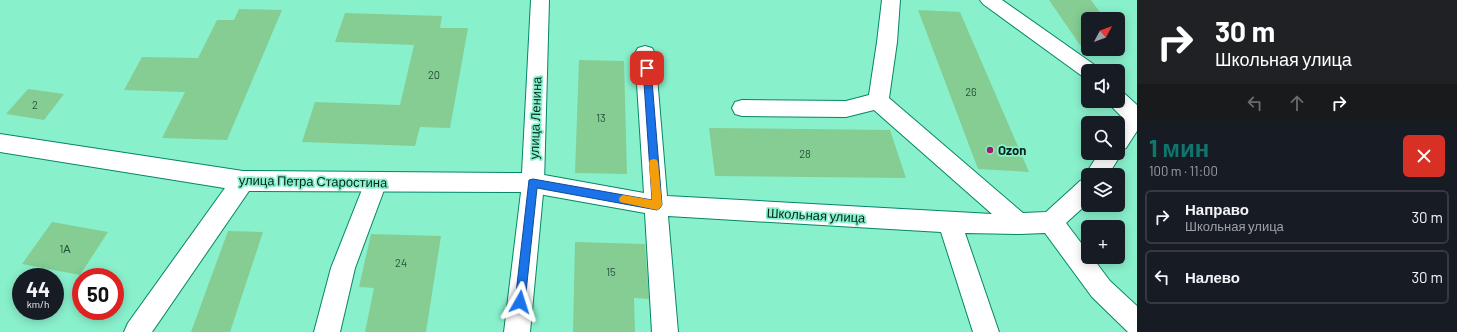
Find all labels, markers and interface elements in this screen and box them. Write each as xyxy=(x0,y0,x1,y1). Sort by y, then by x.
north arrow xyxy=(1081,12,1125,56)
map controls xyxy=(1081,12,1125,264)
text: 30 m xyxy=(1215,14,1275,48)
icon: right xyxy=(1149,16,1201,68)
text: Школьная улица xyxy=(1215,48,1352,70)
pin xyxy=(630,51,664,85)
icon: arrive xyxy=(636,57,658,79)
button: sound xyxy=(1081,64,1125,108)
house number: 20 xyxy=(428,68,440,81)
street label: улица Ленина xyxy=(526,76,544,160)
house number: 26 xyxy=(965,85,977,98)
icon: left xyxy=(1244,92,1266,114)
icon: ahead xyxy=(1286,92,1308,114)
icon: right xyxy=(1328,92,1350,114)
house number: 2 xyxy=(32,98,38,111)
house number: 13 xyxy=(596,111,606,124)
button: search xyxy=(1081,116,1125,160)
text: 1 мин xyxy=(1149,133,1209,162)
button: close xyxy=(1403,135,1445,177)
place label: Ozon xyxy=(998,142,1026,158)
marker: Ozon xyxy=(985,145,995,155)
house number: 28 xyxy=(799,147,811,160)
text: 100 m · 11:00 xyxy=(1149,163,1218,179)
button: layers xyxy=(1081,168,1125,212)
street label: улица Петра Старостина xyxy=(239,172,388,190)
text: Направо xyxy=(1185,200,1249,218)
street label: Школьная улица xyxy=(766,204,867,226)
icon: right xyxy=(1151,206,1173,228)
text: 30 m xyxy=(1411,208,1443,226)
text: Школьная улица xyxy=(1185,218,1284,234)
button: + xyxy=(1081,220,1125,264)
house number: 1А xyxy=(59,242,71,255)
house number: 24 xyxy=(395,256,407,269)
house number: 15 xyxy=(606,265,616,278)
icon: left xyxy=(1151,266,1173,288)
speed limit sign: 50 xyxy=(72,268,124,320)
text: Налево xyxy=(1185,268,1240,286)
text: 30 m xyxy=(1411,268,1443,286)
text: 44 xyxy=(26,277,50,301)
position arrow xyxy=(499,281,541,323)
text: km/h xyxy=(27,298,49,310)

